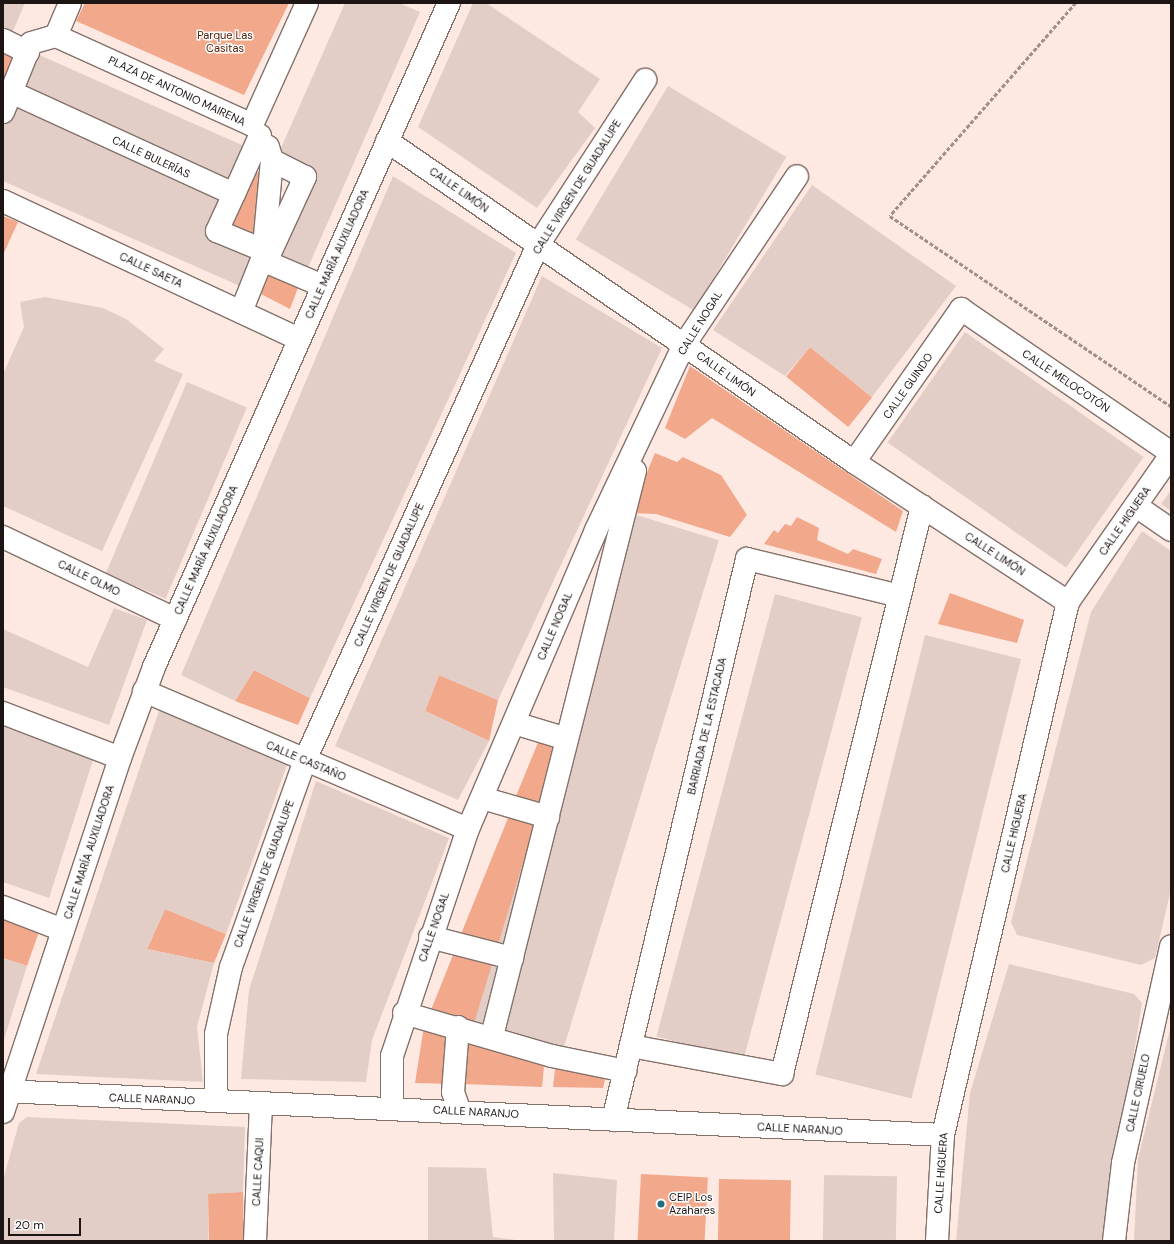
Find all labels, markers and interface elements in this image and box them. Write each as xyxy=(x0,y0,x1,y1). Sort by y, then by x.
park label: Parque Las Casitas xyxy=(197,29,253,55)
street label: PLAZA DE ANTONIO MAIRENA xyxy=(106,53,248,129)
street label: CALLE VIRGEN DE GUADALUPE xyxy=(530,117,624,257)
street label: CALLE BULERÍAS xyxy=(110,133,192,181)
street label: CALLE LIMÓN xyxy=(427,165,491,215)
street label: CALLE MARÍA AUXILIADORA xyxy=(302,187,372,321)
street label: CALLE SAETA xyxy=(117,250,185,290)
street label: CALLE NOGAL xyxy=(675,288,725,358)
street label: CALLE MELOCOTÓN xyxy=(1020,347,1112,415)
street label: CALLE LIMÓN xyxy=(694,349,758,399)
street label: CALLE GUINDO xyxy=(880,350,936,422)
street label: CALLE MARÍA AUXILIADORA xyxy=(171,483,241,617)
street label: CALLE HIGUERA xyxy=(1096,484,1154,558)
street label: CALLE VIRGEN DE GUADALUPE xyxy=(351,501,427,649)
street label: CALLE LIMÓN xyxy=(962,530,1028,578)
street label: CALLE OLMO xyxy=(56,557,122,599)
street label: CALLE NOGAL xyxy=(535,590,575,662)
street label: BARRIADA DE LA ESTACADA xyxy=(685,656,729,796)
street label: CALLE CASTAÑO xyxy=(264,738,348,784)
street label: CALLE MARÍA AUXILIADORA xyxy=(61,783,117,921)
street label: CALLE HIGUERA xyxy=(998,792,1030,874)
street label: CALLE VIRGEN DE GUADALUPE xyxy=(231,798,297,950)
street label: CALLE NOGAL xyxy=(416,890,452,964)
street label: CALLE CIRUELO xyxy=(1123,1053,1153,1133)
street label: CALLE NARANJO xyxy=(109,1091,195,1107)
street label: CALLE NARANJO xyxy=(433,1103,519,1121)
street label: CALLE NARANJO xyxy=(757,1120,843,1138)
street label: CALLE HIGUERA xyxy=(932,1132,950,1214)
street label: CALLE CAQUI xyxy=(250,1137,266,1207)
place label: CEIP Los Azahares xyxy=(669,1191,715,1217)
marker: CEIP Los Azahares xyxy=(656,1199,666,1209)
scale bar xyxy=(10,1210,83,1236)
text: 20 m xyxy=(15,1217,44,1233)

